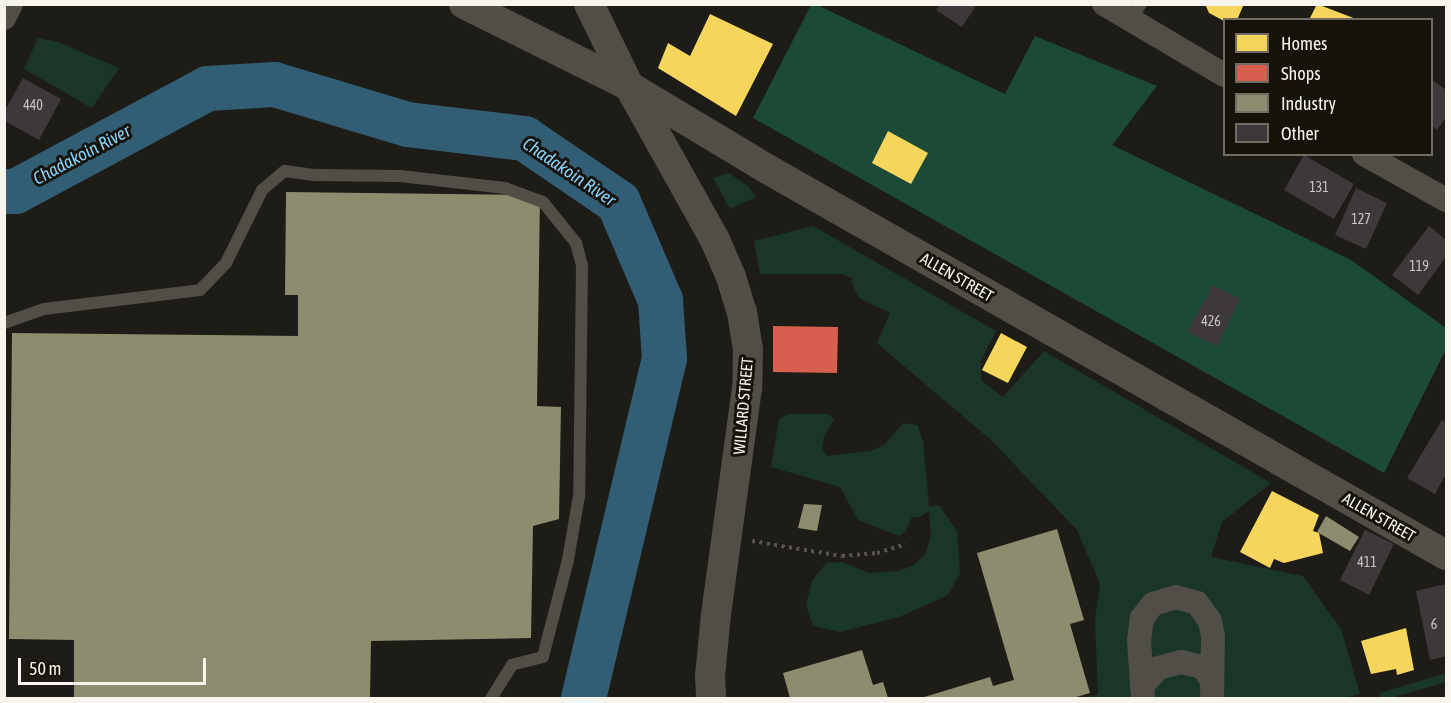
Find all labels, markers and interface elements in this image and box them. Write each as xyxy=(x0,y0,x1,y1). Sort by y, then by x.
legend xyxy=(1223,18,1433,156)
text: Homes xyxy=(1281,33,1327,54)
text: Shops xyxy=(1281,63,1321,84)
text: Industry xyxy=(1281,93,1336,114)
house number: 440 xyxy=(23,97,43,113)
water label: Chadakoin River xyxy=(30,120,134,190)
text: Other xyxy=(1281,123,1319,144)
water label: Chadakoin River xyxy=(518,133,620,211)
house number: 131 xyxy=(1309,179,1329,195)
house number: 127 xyxy=(1351,211,1371,227)
street label: ALLEN STREET xyxy=(917,248,997,306)
house number: 119 xyxy=(1409,258,1429,274)
house number: 426 xyxy=(1201,313,1221,329)
street label: WILLARD STREET xyxy=(729,357,757,455)
street label: ALLEN STREET xyxy=(1339,488,1419,546)
house number: 411 xyxy=(1357,554,1377,570)
house number: 6 xyxy=(1431,616,1437,632)
scale bar xyxy=(21,646,208,684)
text: 50 m xyxy=(29,658,61,679)

